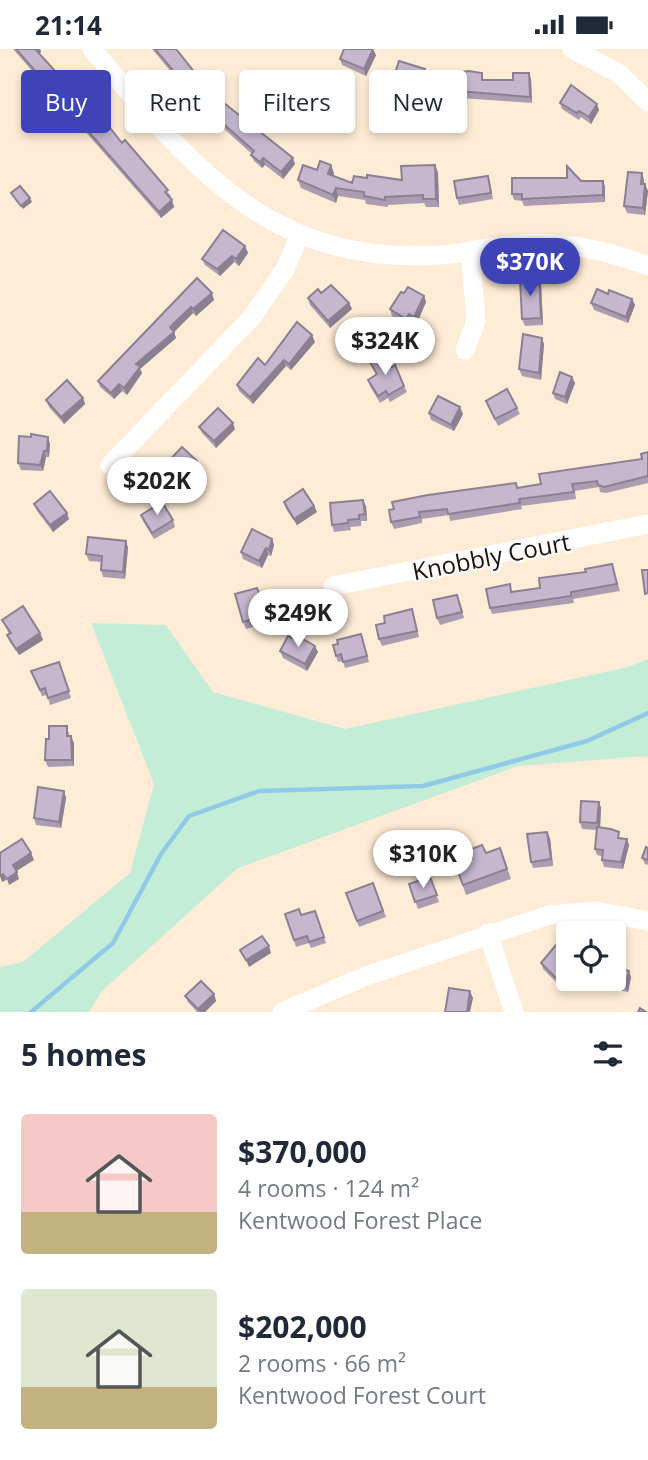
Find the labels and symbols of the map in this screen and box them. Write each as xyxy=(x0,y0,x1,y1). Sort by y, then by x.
pin: $370K xyxy=(481,239,579,298)
pin: $324K xyxy=(336,317,434,377)
pin: $202K xyxy=(108,457,206,517)
street label: Knobbly Court xyxy=(409,525,573,587)
pin: $249K xyxy=(249,589,347,649)
pin: $310K xyxy=(374,831,472,890)

